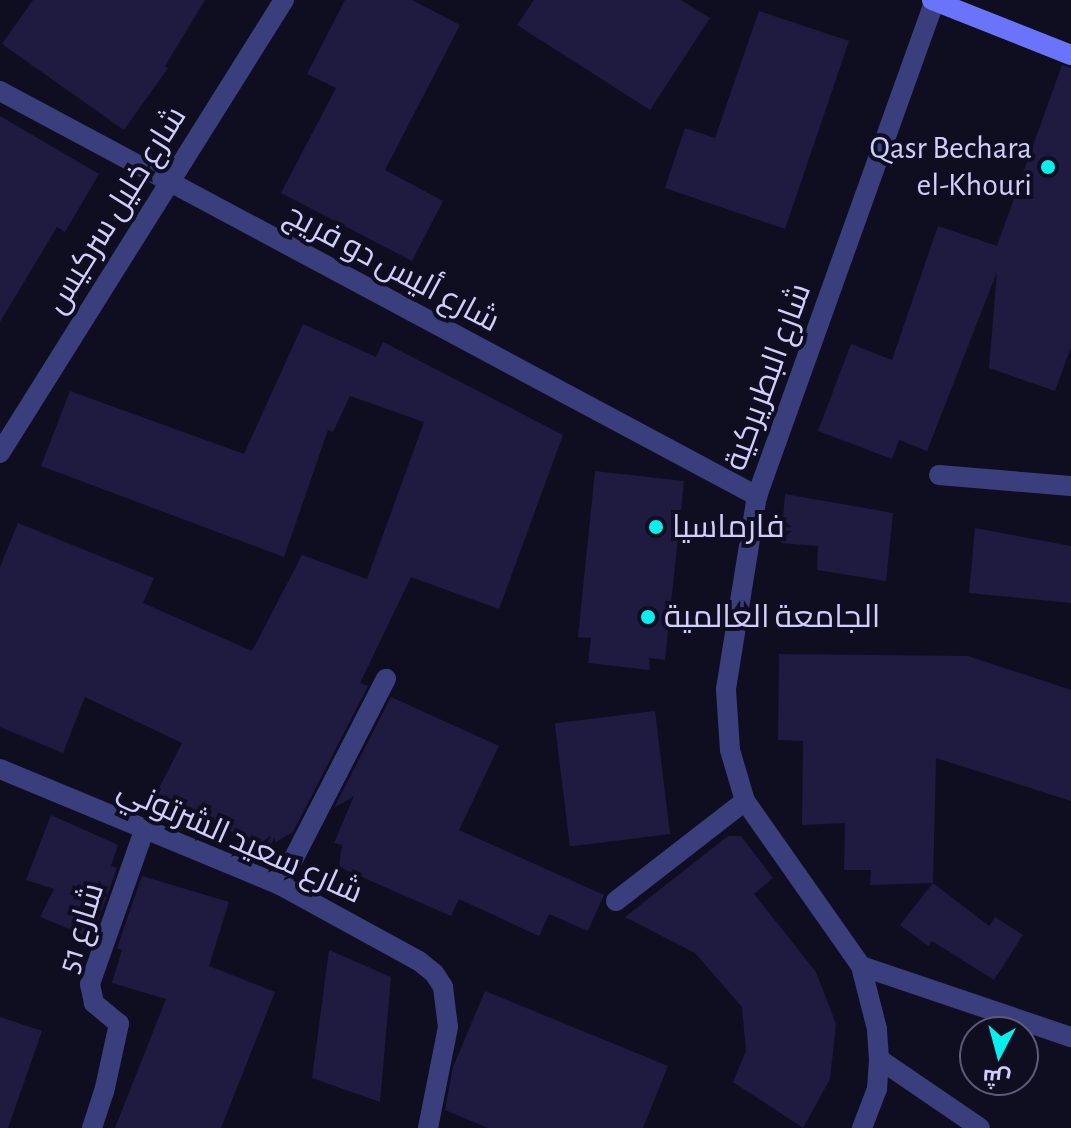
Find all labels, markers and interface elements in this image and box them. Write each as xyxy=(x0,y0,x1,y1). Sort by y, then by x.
street label: شارع خليل سركيس xyxy=(37,99,195,321)
place label: Qasr Bechara el-Khouri xyxy=(869,130,1032,205)
marker: Qasr Bechara el-Khouri xyxy=(1039,158,1057,176)
street label: شارع أليس دو فريج xyxy=(278,195,506,341)
street label: شارع البطريركية xyxy=(716,278,820,476)
place label: فارماسيا xyxy=(672,508,785,546)
marker: فارماسيا xyxy=(647,518,665,536)
place label: الجامعة العالمية xyxy=(664,598,880,636)
marker: الجامعة العالمية xyxy=(639,608,657,626)
street label: شارع سعيد الشرتوني xyxy=(112,770,368,912)
street label: شارع 51 xyxy=(49,879,113,977)
north arrow xyxy=(959,1016,1039,1096)
text: ش xyxy=(982,1065,1012,1090)

